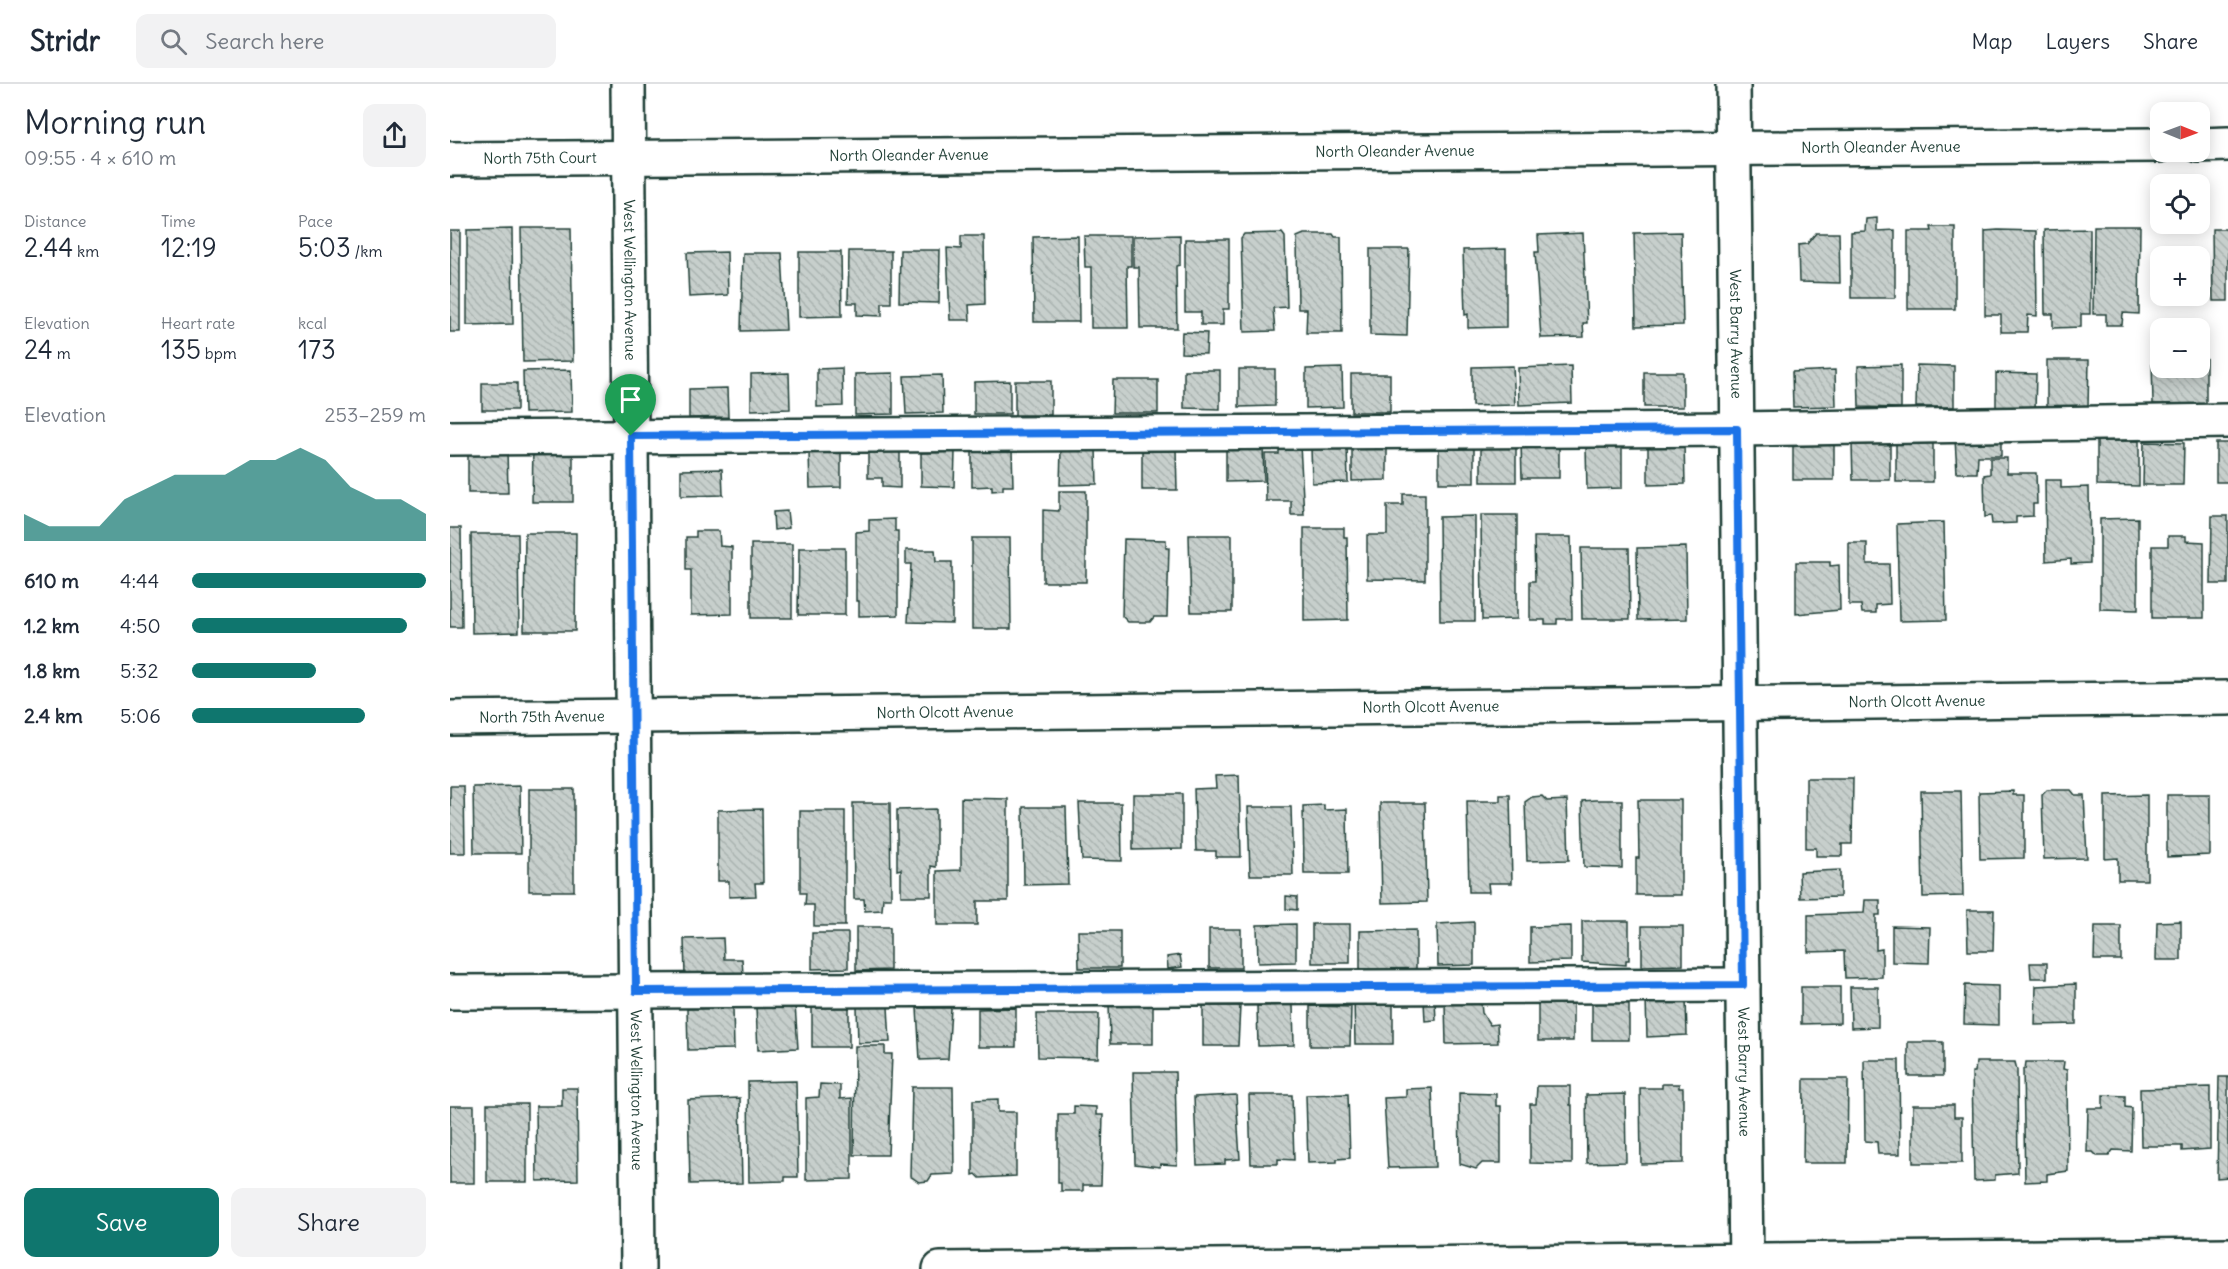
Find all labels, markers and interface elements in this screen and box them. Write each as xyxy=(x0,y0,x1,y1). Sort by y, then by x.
search box xyxy=(136,14,556,68)
text: Stridr xyxy=(30,23,100,59)
icon: search xyxy=(157,25,190,58)
text: Search here xyxy=(205,27,324,55)
text: Map xyxy=(1972,28,2012,55)
text: Layers xyxy=(2045,28,2110,55)
text: Share xyxy=(2143,28,2198,55)
text: Morning run xyxy=(24,101,206,143)
north arrow xyxy=(2150,102,2210,162)
map controls xyxy=(2150,102,2210,378)
button: share xyxy=(363,104,426,167)
street label: North Oleander Avenue xyxy=(1801,137,1961,157)
street label: North Oleander Avenue xyxy=(1315,141,1475,161)
text: 09:55 · 4 × 610 m xyxy=(24,145,176,170)
street label: North Oleander Avenue xyxy=(829,145,989,165)
street label: North 75th Court xyxy=(483,148,597,168)
button: locate xyxy=(2150,174,2210,234)
street label: West Wellington Avenue xyxy=(620,199,640,361)
text: Distance xyxy=(24,211,86,231)
text: Time xyxy=(161,211,196,231)
text: Pace xyxy=(298,211,333,231)
text: 2.44 xyxy=(24,231,73,264)
text: 12:19 xyxy=(161,231,217,264)
text: 5:03 xyxy=(298,231,351,264)
text: km xyxy=(73,241,99,261)
text: /km xyxy=(351,241,383,261)
button: + xyxy=(2150,246,2210,306)
street label: West Barry Avenue xyxy=(1726,269,1746,399)
text: Elevation xyxy=(24,313,90,333)
text: Heart rate xyxy=(161,313,235,333)
text: kcal xyxy=(298,313,327,333)
button: − xyxy=(2150,318,2210,378)
text: 24 xyxy=(24,333,53,366)
text: 135 xyxy=(161,333,201,366)
text: 173 xyxy=(298,333,336,366)
text: m xyxy=(53,343,71,363)
text: bpm xyxy=(201,343,237,363)
pin xyxy=(605,374,656,436)
icon: arrive xyxy=(614,383,647,416)
text: Elevation xyxy=(24,402,106,427)
text: 253–259 m xyxy=(325,402,426,427)
text: 610 m xyxy=(24,568,79,593)
text: 4:44 xyxy=(120,568,159,593)
text: 1.2 km xyxy=(24,613,80,638)
text: 4:50 xyxy=(120,613,161,638)
text: 1.8 km xyxy=(24,658,80,683)
text: 5:32 xyxy=(120,658,158,683)
street label: North Olcott Avenue xyxy=(1848,691,1985,711)
street label: North Olcott Avenue xyxy=(1362,696,1500,717)
street label: North Olcott Avenue xyxy=(876,702,1014,722)
text: 2.4 km xyxy=(24,703,83,728)
text: 5:06 xyxy=(120,703,161,728)
street label: North 75th Avenue xyxy=(479,706,605,727)
street label: West Barry Avenue xyxy=(1734,1007,1755,1137)
street label: West Wellington Avenue xyxy=(627,1009,647,1171)
button: Save xyxy=(24,1188,219,1257)
button: Share xyxy=(231,1188,426,1257)

